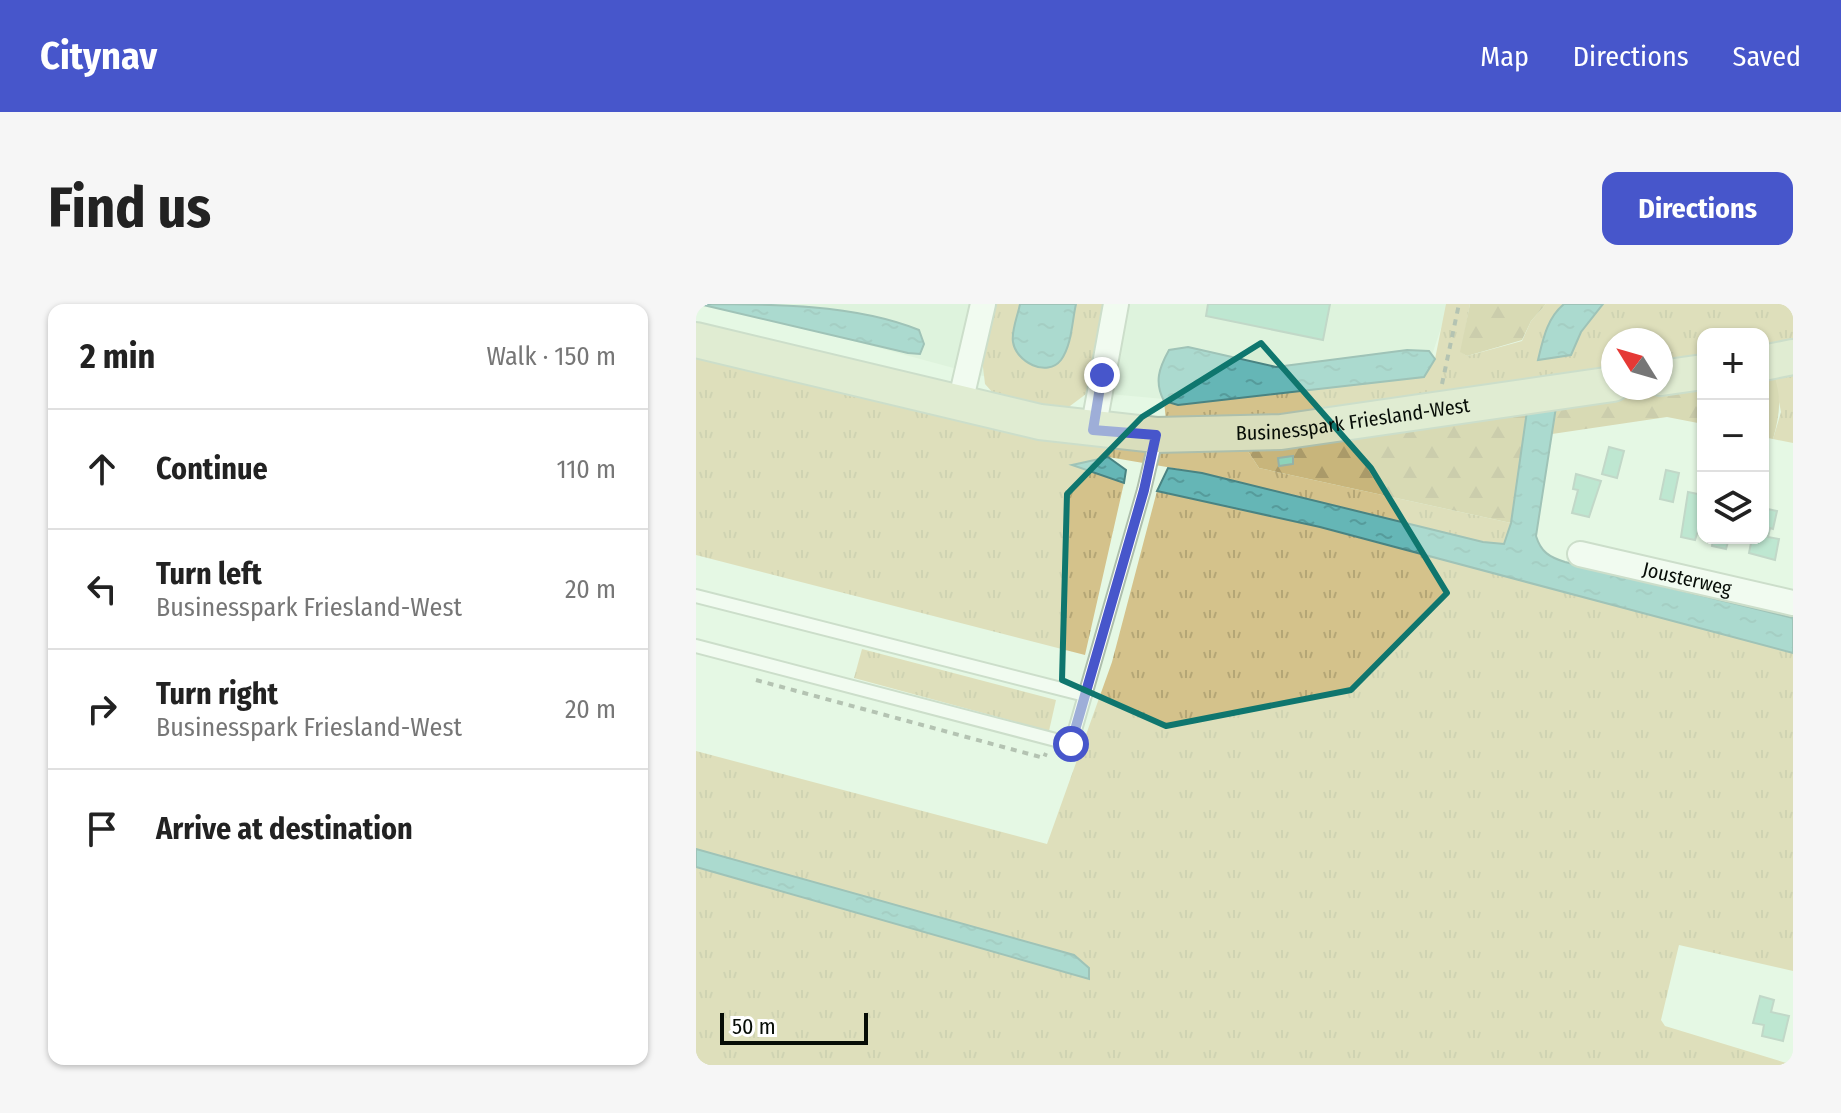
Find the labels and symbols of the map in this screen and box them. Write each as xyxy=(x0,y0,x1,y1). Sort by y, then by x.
north arrow xyxy=(1601,328,1673,400)
route end xyxy=(1084,357,1120,393)
street label: Businesspark Friesland-West xyxy=(1236,393,1472,445)
street label: Jousterweg xyxy=(1640,557,1735,601)
route start xyxy=(1053,726,1089,762)
scale bar xyxy=(720,1009,868,1045)

